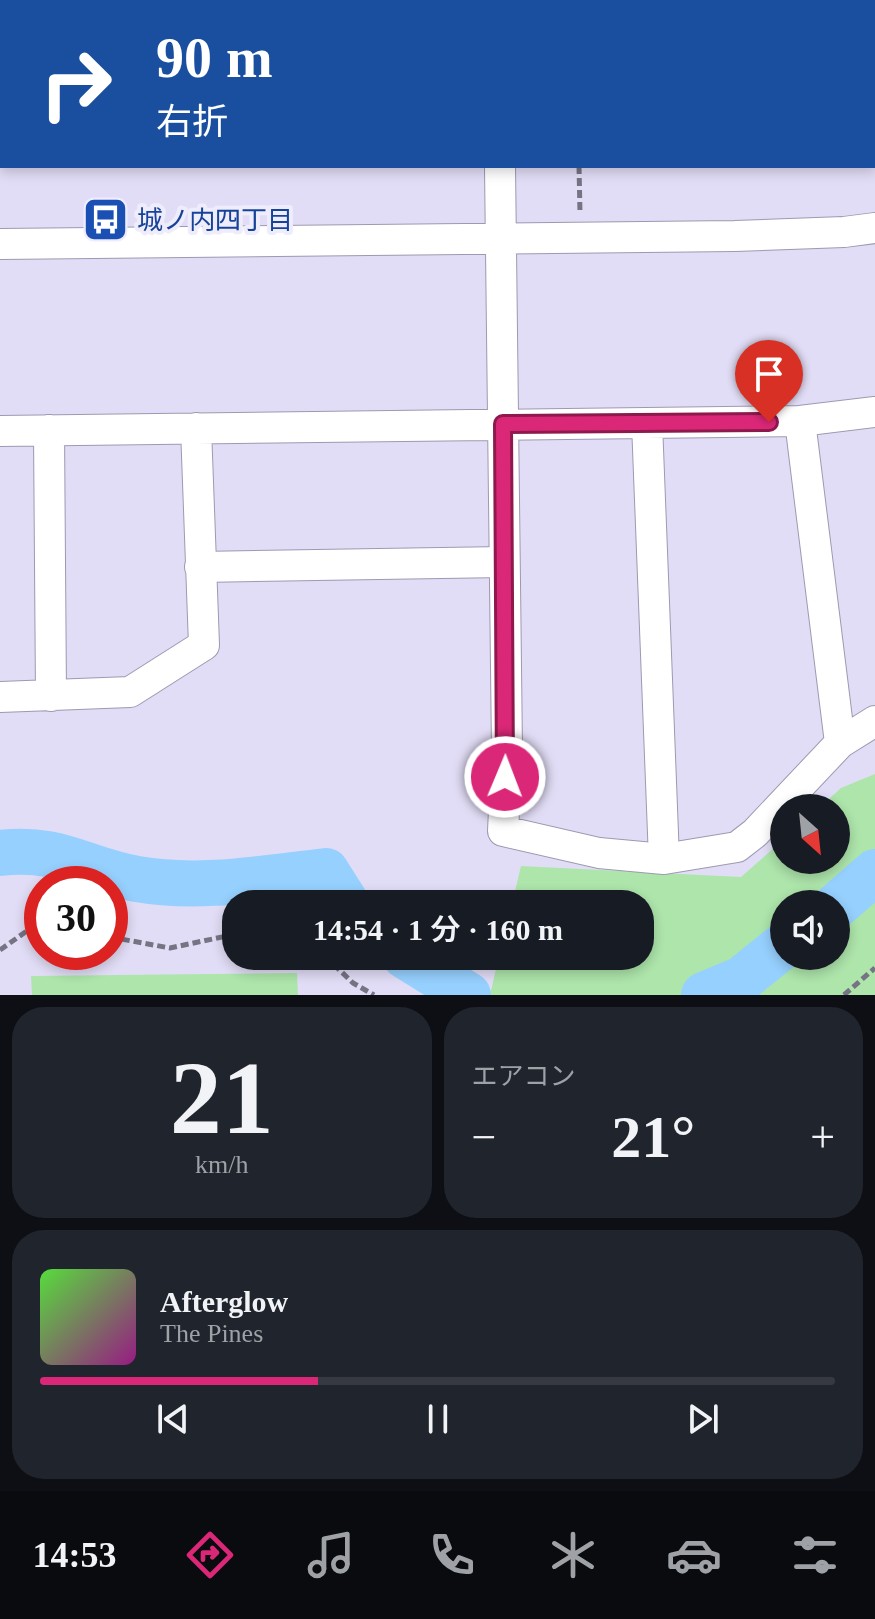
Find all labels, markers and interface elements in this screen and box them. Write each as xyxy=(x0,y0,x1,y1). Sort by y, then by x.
text: 90 m xyxy=(156,27,273,89)
icon: right xyxy=(24,32,128,136)
text: 右折 xyxy=(156,102,228,142)
bus stop icon: 城ノ内四丁目 xyxy=(82,196,130,244)
place label: 城ノ内四丁目 xyxy=(137,206,293,235)
pin xyxy=(735,340,803,422)
icon: arrive xyxy=(747,352,791,396)
position arrow xyxy=(463,735,547,819)
north arrow xyxy=(770,794,850,874)
map controls xyxy=(770,794,850,970)
speed limit sign: 30 xyxy=(24,866,128,970)
button: sound xyxy=(770,890,850,970)
text: 14:54 · 1 分 · 160 m xyxy=(313,913,563,946)
text: 21 xyxy=(170,1040,274,1155)
text: エアコン xyxy=(472,1062,576,1091)
text: 21° xyxy=(611,1104,695,1170)
text: − xyxy=(472,1113,496,1162)
text: + xyxy=(810,1113,835,1162)
text: km/h xyxy=(195,1150,248,1179)
text: Afterglow xyxy=(160,1285,288,1318)
text: The Pines xyxy=(160,1319,263,1348)
icon: previous xyxy=(151,1397,195,1441)
icon: pause xyxy=(416,1397,460,1441)
icon: next xyxy=(681,1397,725,1441)
icon: directions xyxy=(182,1527,238,1583)
icon: music xyxy=(303,1527,359,1583)
icon: phone xyxy=(424,1527,480,1583)
icon: climate xyxy=(545,1527,601,1583)
icon: car xyxy=(666,1527,722,1583)
icon: filters xyxy=(787,1527,843,1583)
text: 14:53 xyxy=(33,1535,117,1575)

